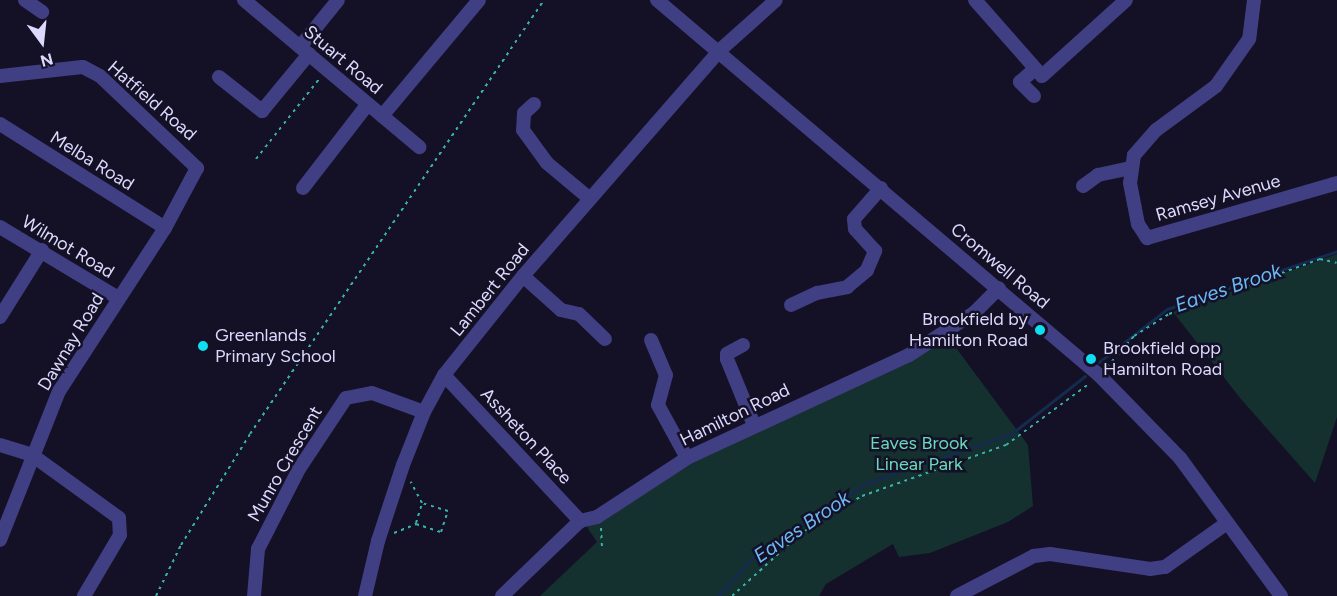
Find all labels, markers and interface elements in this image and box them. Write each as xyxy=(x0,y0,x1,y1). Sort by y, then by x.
north arrow xyxy=(12,12,72,72)
street label: Stuart Road xyxy=(299,21,387,99)
text: N xyxy=(38,49,55,71)
street label: Hatfield Road xyxy=(103,57,201,145)
street label: Melba Road xyxy=(46,127,138,195)
street label: Ramsey Avenue xyxy=(1153,170,1283,226)
street label: Wilmot Road xyxy=(18,211,118,283)
street label: Cromwell Road xyxy=(946,218,1054,314)
street label: Lambert Road xyxy=(446,239,534,341)
water label: Eaves Brook xyxy=(1172,259,1284,317)
street label: Dawnay Road xyxy=(33,289,109,395)
place label: Brookfield by Hamilton Road xyxy=(909,309,1028,352)
marker: Brookfield by Hamilton Road xyxy=(1033,323,1047,337)
place label: Greenlands Primary School xyxy=(215,325,336,368)
place label: Brookfield opp Hamilton Road xyxy=(1103,338,1222,380)
marker: Greenlands Primary School xyxy=(196,339,210,353)
marker: Brookfield opp Hamilton Road xyxy=(1084,352,1098,366)
street label: Hamilton Road xyxy=(677,379,793,451)
street label: Assheton Place xyxy=(476,383,576,489)
street label: Munro Crescent xyxy=(243,402,327,526)
park label: Eaves Brook Linear Park xyxy=(870,433,968,476)
water label: Eaves Brook xyxy=(749,486,855,568)

